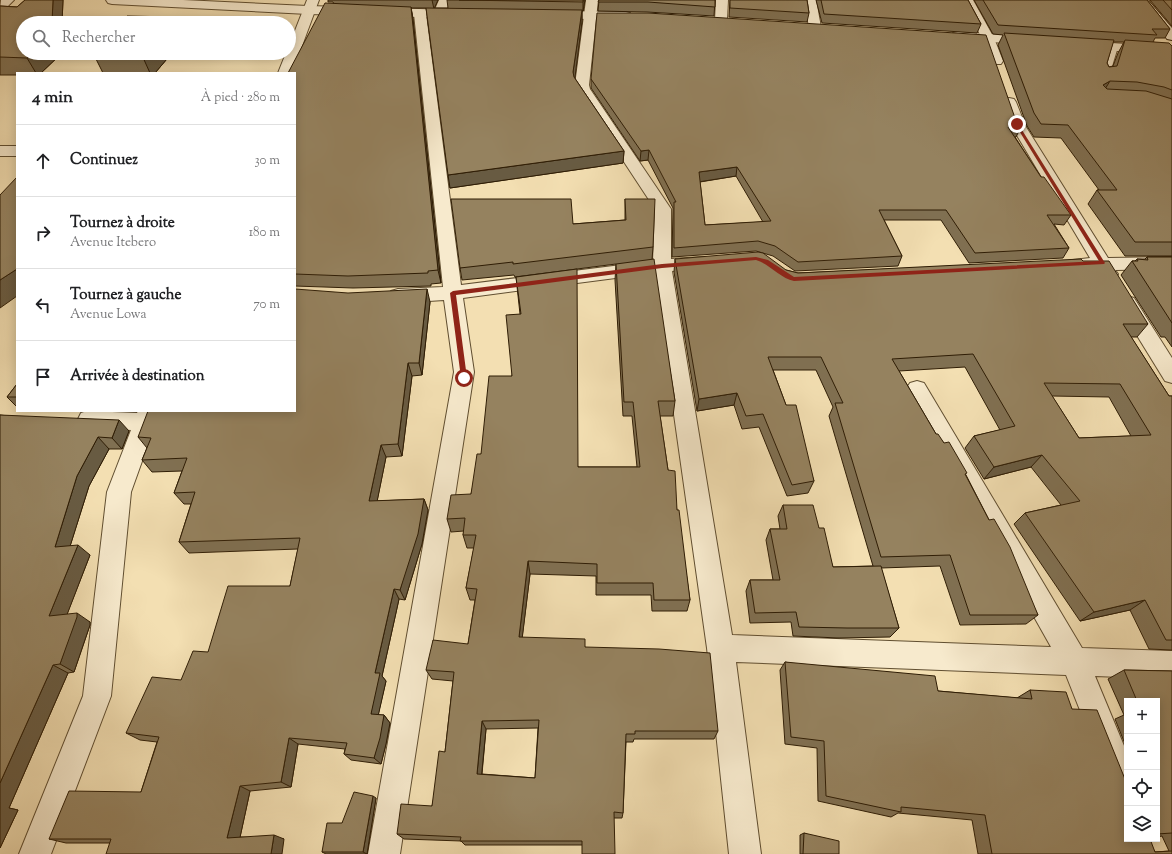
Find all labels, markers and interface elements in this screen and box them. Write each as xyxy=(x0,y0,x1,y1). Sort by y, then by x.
search box xyxy=(16,16,296,60)
icon: search xyxy=(30,27,52,49)
text: Rechercher xyxy=(62,28,135,49)
text: 4 min xyxy=(32,86,73,110)
text: À pied · 280 m xyxy=(201,89,280,107)
route end xyxy=(1008,115,1026,133)
icon: ahead xyxy=(32,150,54,172)
text: Continuez xyxy=(70,150,138,171)
text: 30 m xyxy=(254,152,280,170)
text: Tournez à droite xyxy=(70,213,175,234)
icon: right xyxy=(32,222,54,244)
text: 180 m xyxy=(249,224,280,242)
text: Avenue Itebero xyxy=(70,234,156,252)
text: Tournez à gauche xyxy=(70,285,181,306)
icon: left xyxy=(32,294,54,316)
text: 70 m xyxy=(253,296,280,314)
text: Avenue Lowa xyxy=(70,306,147,324)
icon: arrive xyxy=(32,366,54,388)
text: Arrivée à destination xyxy=(70,366,205,387)
route start xyxy=(455,369,473,387)
map controls xyxy=(1124,698,1160,842)
button: + xyxy=(1124,698,1160,734)
button: − xyxy=(1124,734,1160,770)
button: locate xyxy=(1124,770,1160,806)
button: layers xyxy=(1124,806,1160,842)

